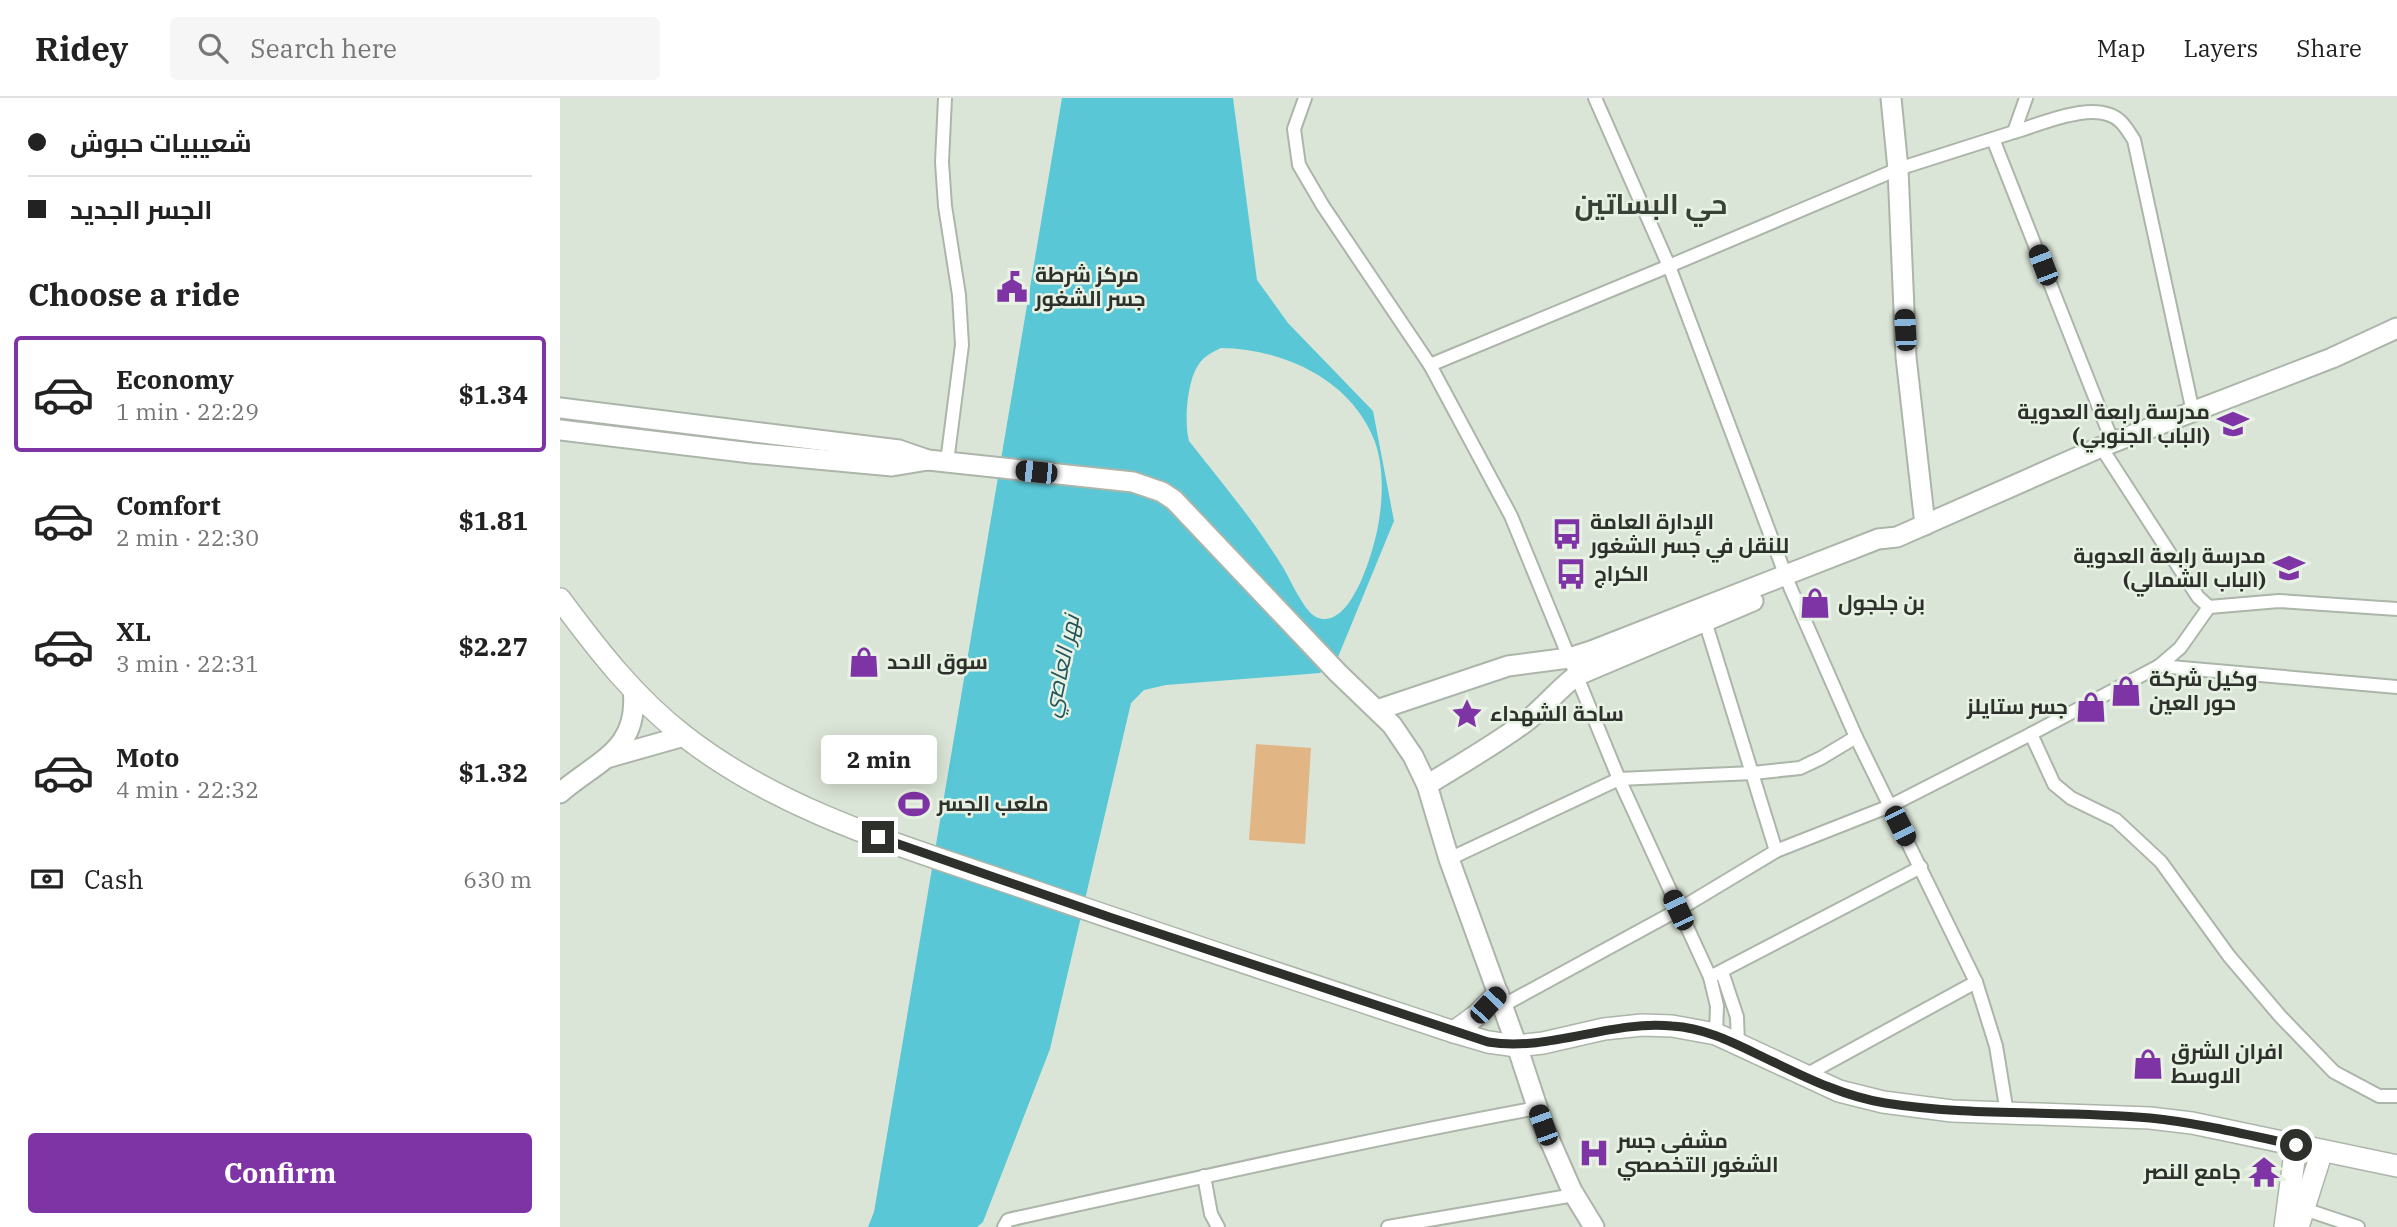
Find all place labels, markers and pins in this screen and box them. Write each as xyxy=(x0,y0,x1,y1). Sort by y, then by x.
place label: مركز شرطة جسر الشغور xyxy=(1034,260,1146,312)
public building icon: مركز شرطة جسر الشغور xyxy=(995,270,1029,304)
place label: مدرسة رابعة العدوية (الباب الجنوبي) xyxy=(2017,397,2210,453)
school or university icon: مدرسة رابعة العدوية (الباب الجنوبي) xyxy=(2216,407,2250,441)
place label: الإدارة العامة للنقل في جسر الشغور xyxy=(1589,507,1789,563)
bus stop icon: الإدارة العامة للنقل في جسر الشغور xyxy=(1550,517,1584,551)
place label: مدرسة رابعة العدوية (الباب الشمالي) xyxy=(2073,541,2266,597)
school or university icon: مدرسة رابعة العدوية (الباب الشمالي) xyxy=(2272,551,2306,585)
bus stop icon: الكراج xyxy=(1554,557,1588,591)
place label: الكراج xyxy=(1594,559,1649,588)
shop icon: بن جلجول xyxy=(1798,586,1832,620)
place label: بن جلجول xyxy=(1838,588,1925,616)
shop icon: سوق الاحد xyxy=(847,645,881,679)
place label: سوق الاحد xyxy=(887,647,988,675)
place label: وكيل شركة حور العين xyxy=(2149,664,2258,716)
shop icon: وكيل شركة حور العين xyxy=(2109,674,2143,708)
shop icon: جسر ستايلز xyxy=(2074,690,2108,724)
place label: جسر ستايلز xyxy=(1966,692,2068,720)
place icon: ساحة الشهداء xyxy=(1450,697,1484,731)
place label: ساحة الشهداء xyxy=(1490,699,1624,727)
sports icon: ملعب الجسر xyxy=(897,787,931,821)
place label: ملعب الجسر xyxy=(936,789,1049,817)
place label: افران الشرق الاوسط xyxy=(2171,1037,2284,1089)
shop icon: افران الشرق الاوسط xyxy=(2131,1047,2165,1081)
place label: مشفى جسر الشغور التخصصي xyxy=(1616,1126,1778,1181)
hospital icon: مشفى جسر الشغور التخصصي xyxy=(1577,1136,1611,1170)
temple icon: جامع النصر xyxy=(2247,1155,2281,1189)
place label: جامع النصر xyxy=(2143,1157,2241,1186)

